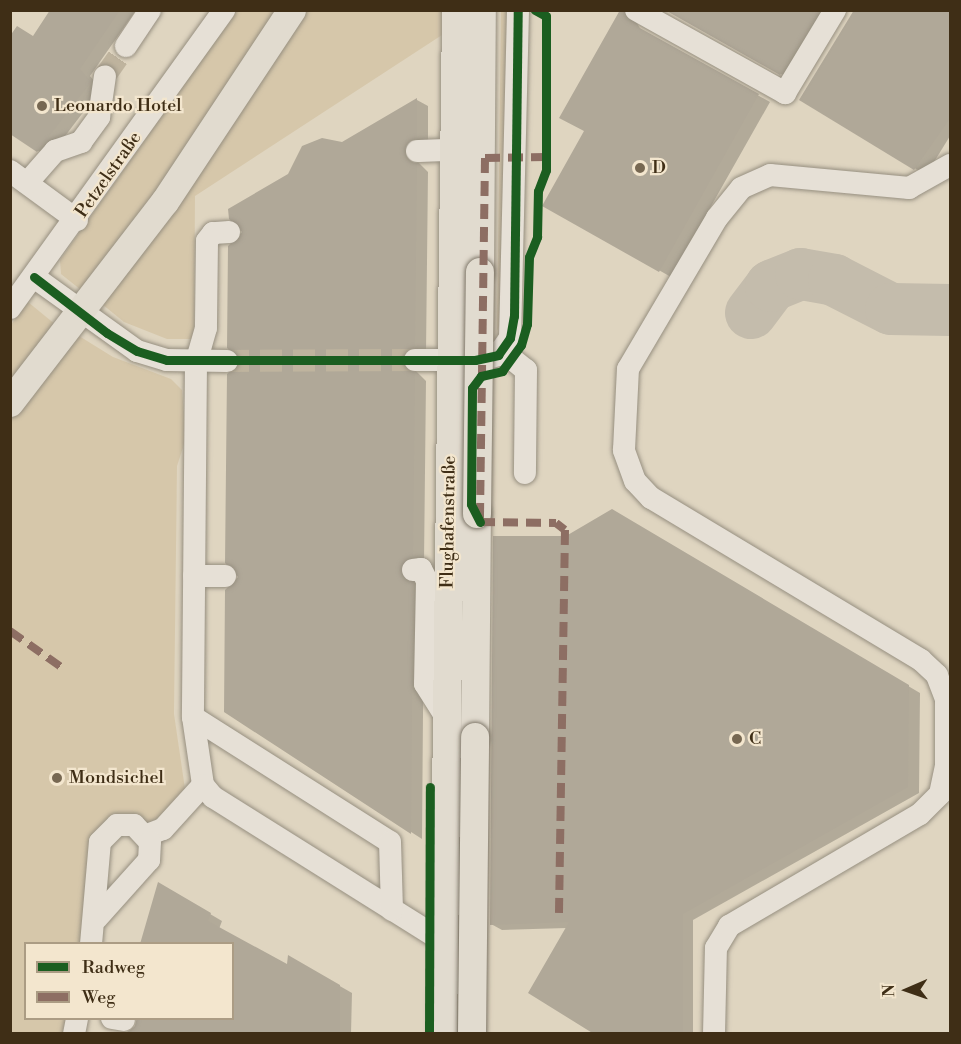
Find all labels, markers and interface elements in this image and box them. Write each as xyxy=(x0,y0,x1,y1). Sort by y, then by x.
place label: Leonardo Hotel xyxy=(54,95,182,117)
marker: Leonardo Hotel xyxy=(35,99,49,113)
street label: Petzelstraße xyxy=(71,128,147,222)
place label: D xyxy=(652,157,666,179)
marker: D xyxy=(633,161,647,175)
street label: Flughafenstraße xyxy=(437,455,461,589)
place label: C xyxy=(749,728,761,750)
marker: C xyxy=(730,732,744,746)
place label: Mondsichel xyxy=(69,767,164,789)
marker: Mondsichel xyxy=(50,771,64,785)
legend xyxy=(24,942,234,1020)
text: Radweg xyxy=(82,956,145,979)
north arrow xyxy=(877,960,937,1020)
text: N xyxy=(879,984,899,997)
text: Weg xyxy=(82,986,116,1009)

